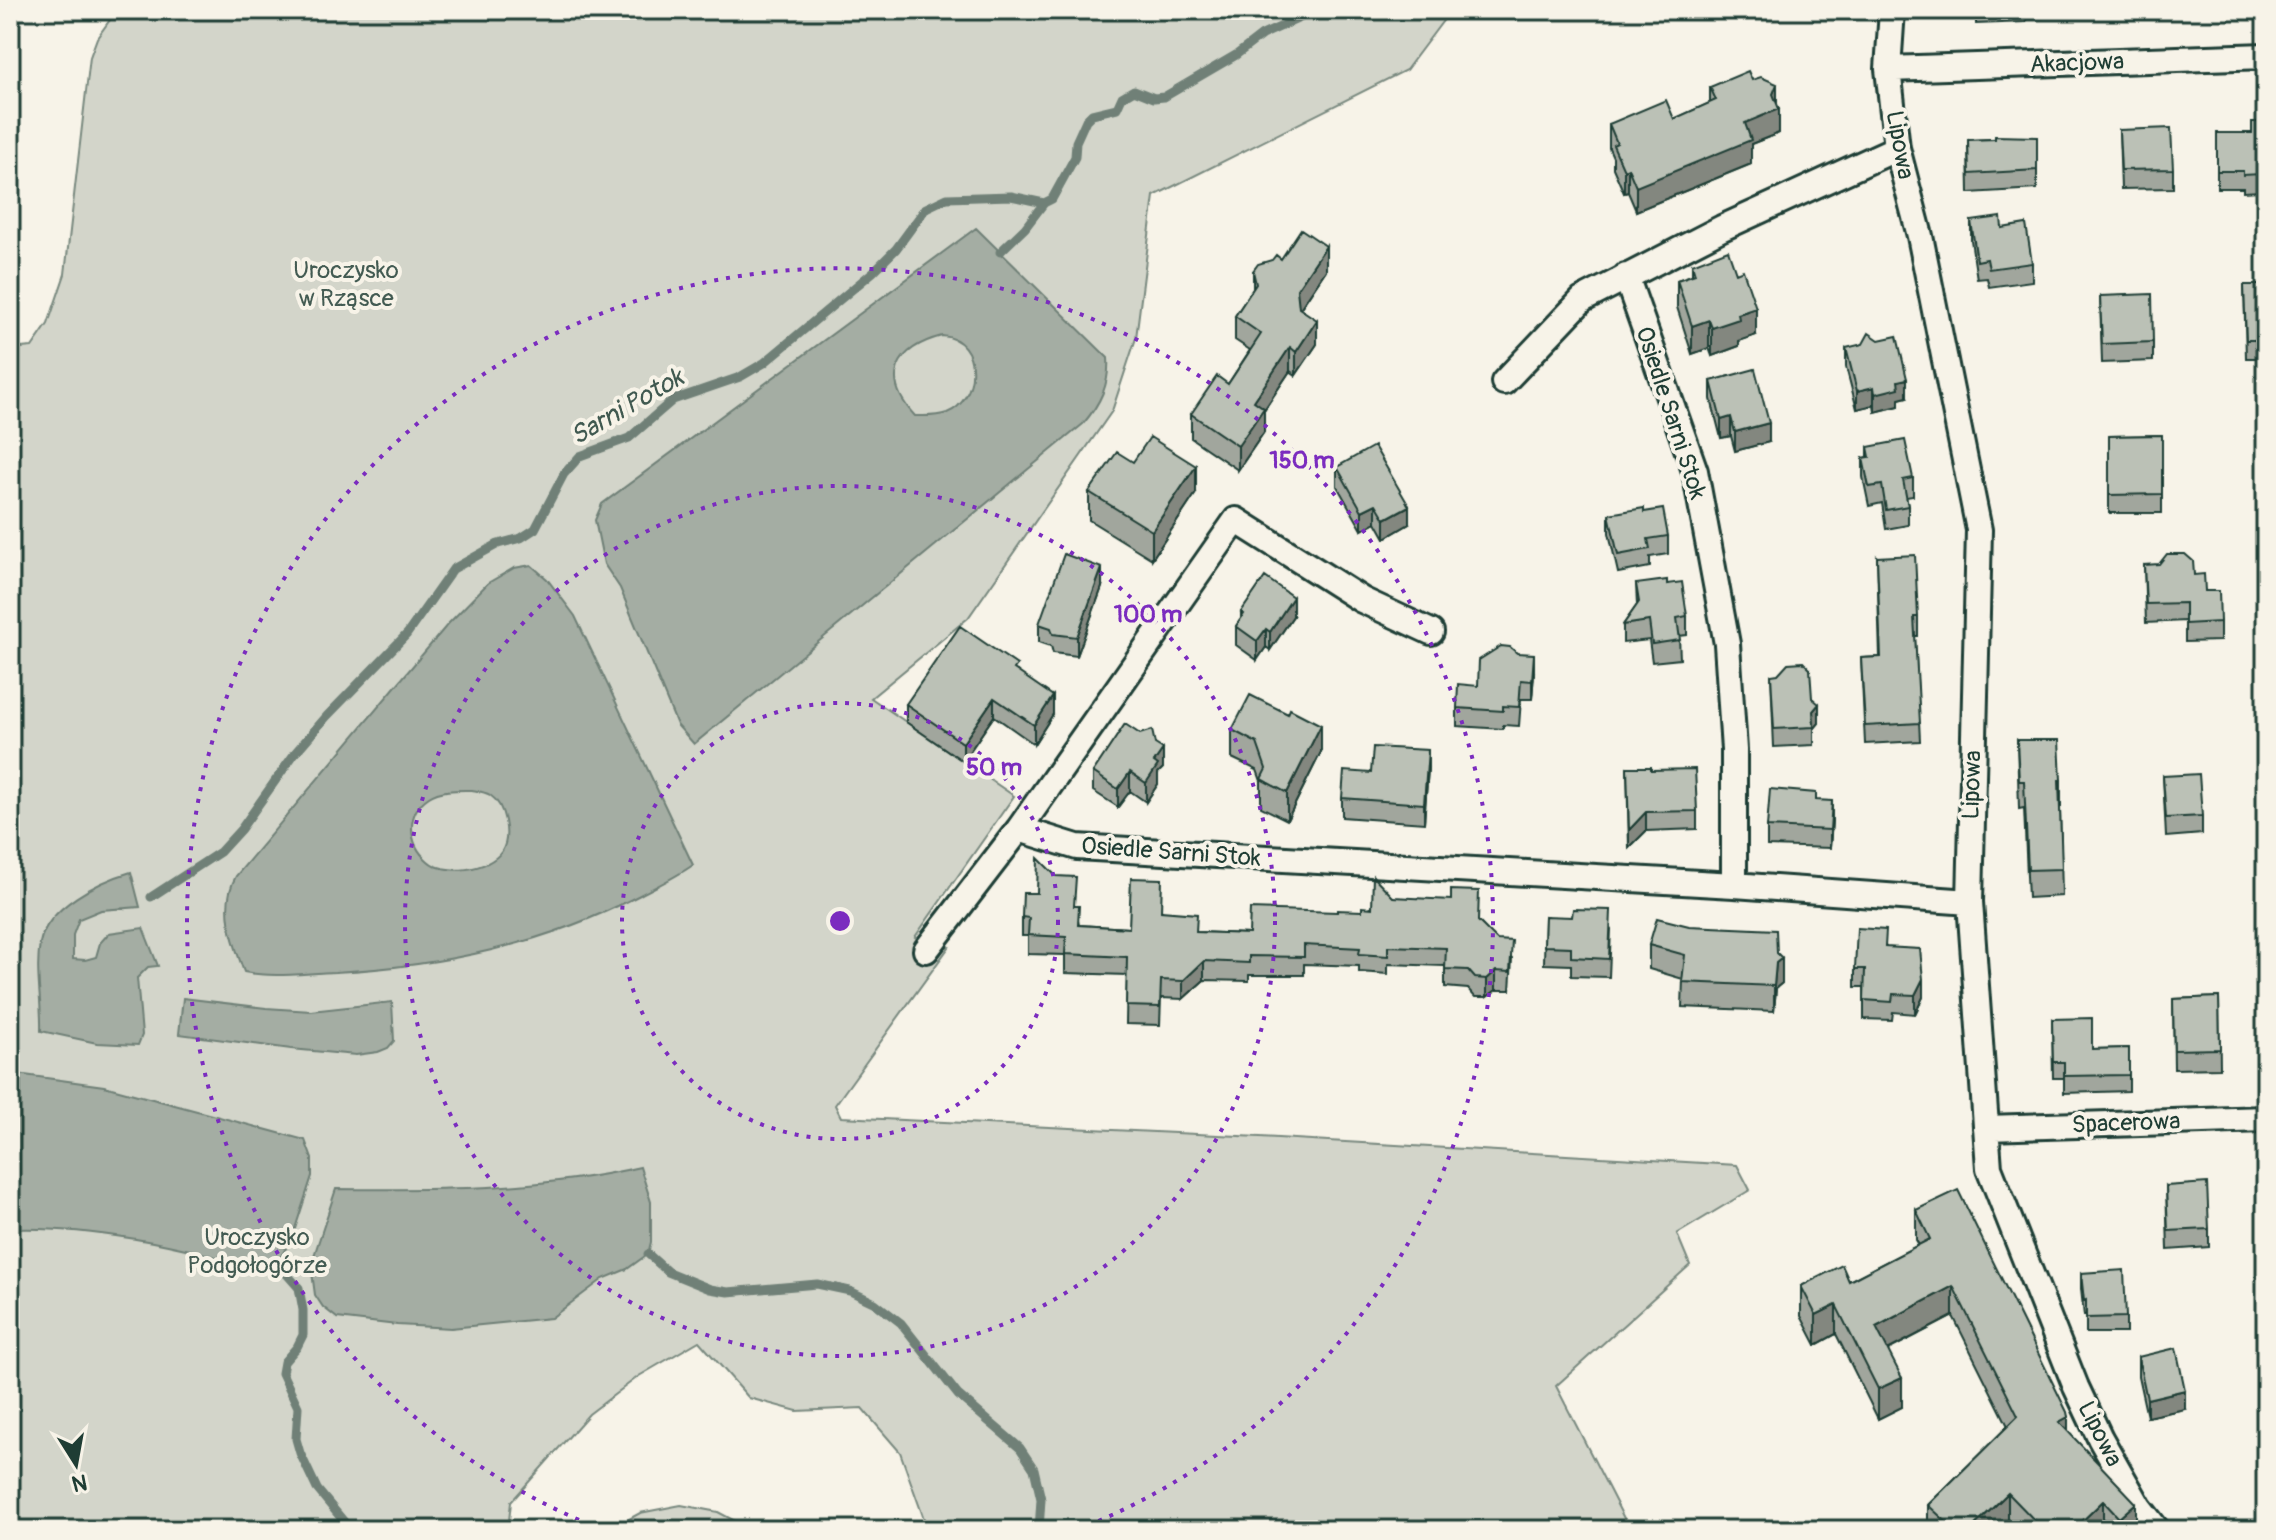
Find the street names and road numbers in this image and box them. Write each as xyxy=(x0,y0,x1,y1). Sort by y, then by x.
street label: Akacjowa xyxy=(2029,47,2125,79)
street label: Lipowa xyxy=(1880,108,1920,182)
street label: Osiedle Sarni Stok xyxy=(1629,323,1713,503)
street label: Lipowa xyxy=(1956,750,1988,820)
street label: Osiedle Sarni Stok xyxy=(1080,831,1262,873)
street label: Spacerowa xyxy=(2071,1107,2181,1139)
street label: Lipowa xyxy=(2071,1397,2129,1471)

